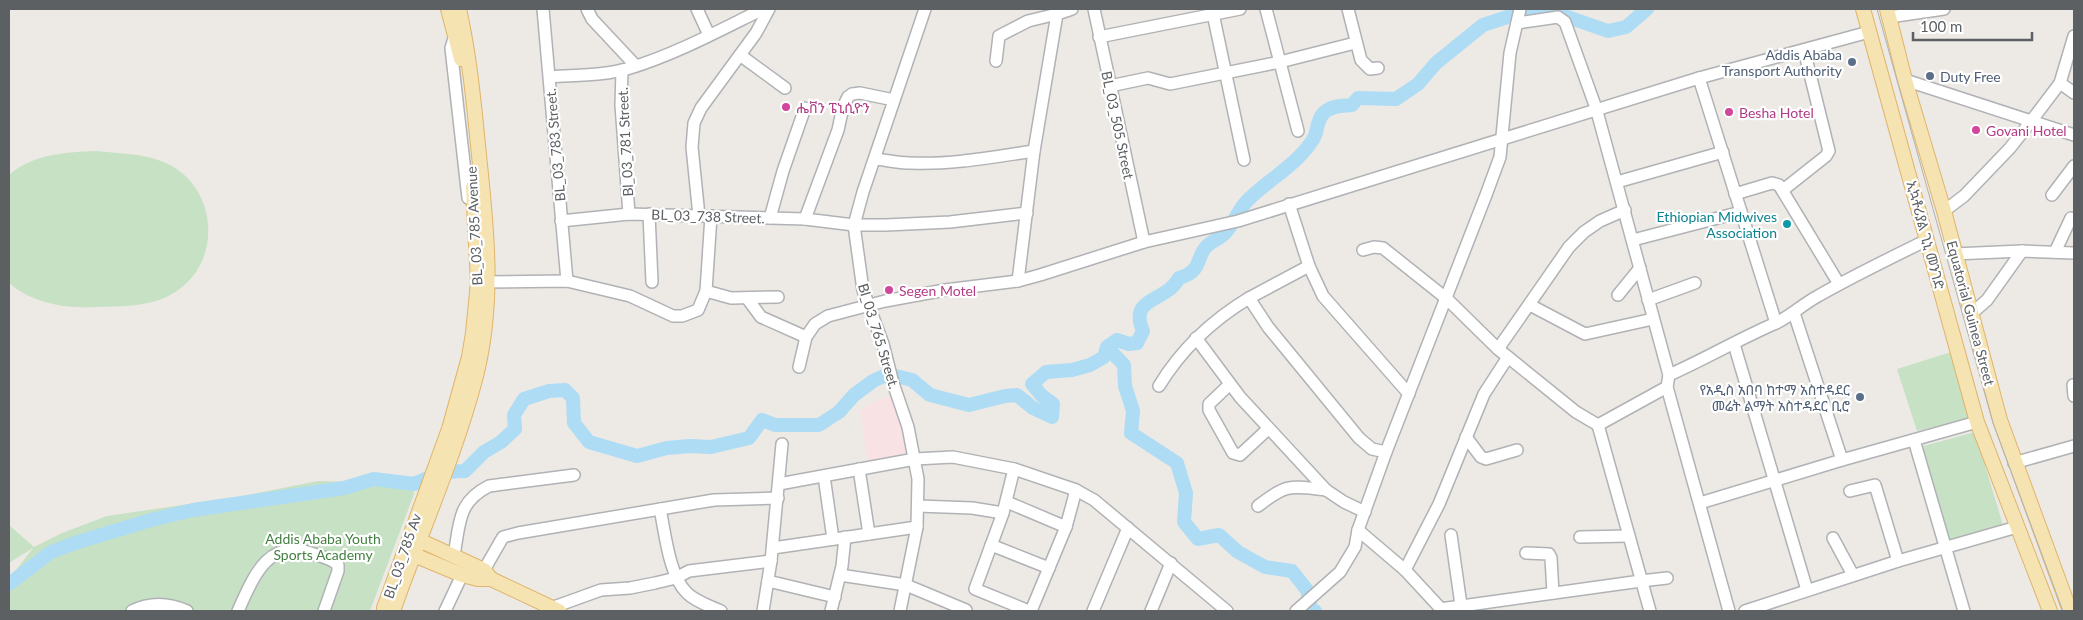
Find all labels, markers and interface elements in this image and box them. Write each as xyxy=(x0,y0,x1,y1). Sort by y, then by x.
scale bar xyxy=(1913,10,2032,42)
text: 100 m xyxy=(1920,17,1962,35)
place label: Addis Ababa Transport Authority xyxy=(1722,46,1843,79)
marker: Addis Ababa Transport Authority xyxy=(1846,56,1858,68)
place label: Duty Free xyxy=(1940,68,2001,85)
street label: BL_03_505 Street xyxy=(1098,69,1138,181)
marker: Duty Free xyxy=(1924,70,1936,82)
street label: Bl_03_781 Street. xyxy=(614,87,636,197)
street label: BL_03_783 Street. xyxy=(542,88,568,202)
place label: ሔቨን ፔኒሲዮን xyxy=(796,99,870,116)
marker: ሔቨን ፔኒሲዮን xyxy=(780,101,792,113)
place label: Besha Hotel xyxy=(1739,104,1814,121)
marker: Besha Hotel xyxy=(1723,106,1735,118)
place label: Govani Hotel xyxy=(1986,122,2067,139)
marker: Govani Hotel xyxy=(1970,124,1982,136)
street label: BL_03_785 Avenue xyxy=(462,166,486,286)
street label: ኢኳቶሪያል ጊኒ መንገድ xyxy=(1903,179,1949,291)
street label: BL_03_738 Street. xyxy=(651,206,765,226)
place label: Ethiopian Midwives Association xyxy=(1657,208,1777,241)
marker: Ethiopian Midwives Association xyxy=(1781,218,1793,230)
street label: Equatorial Guinea Street xyxy=(1943,239,1999,387)
street label: Bl_03_765 Street. xyxy=(855,281,903,391)
place label: Segen Motel xyxy=(899,282,976,299)
marker: Segen Motel xyxy=(883,284,895,296)
place label: የአዲስ አበባ ከተማ አስተዳደር መሬት ልማት አስተዳደር ቢሮ xyxy=(1700,381,1850,414)
marker: የአዲስ አበባ ከተማ አስተዳደር መሬት ልማት አስተዳደር ቢሮ xyxy=(1854,391,1866,403)
street label: BL_03_785 Av xyxy=(379,510,425,601)
park label: Addis Ababa Youth Sports Academy xyxy=(265,530,381,563)

